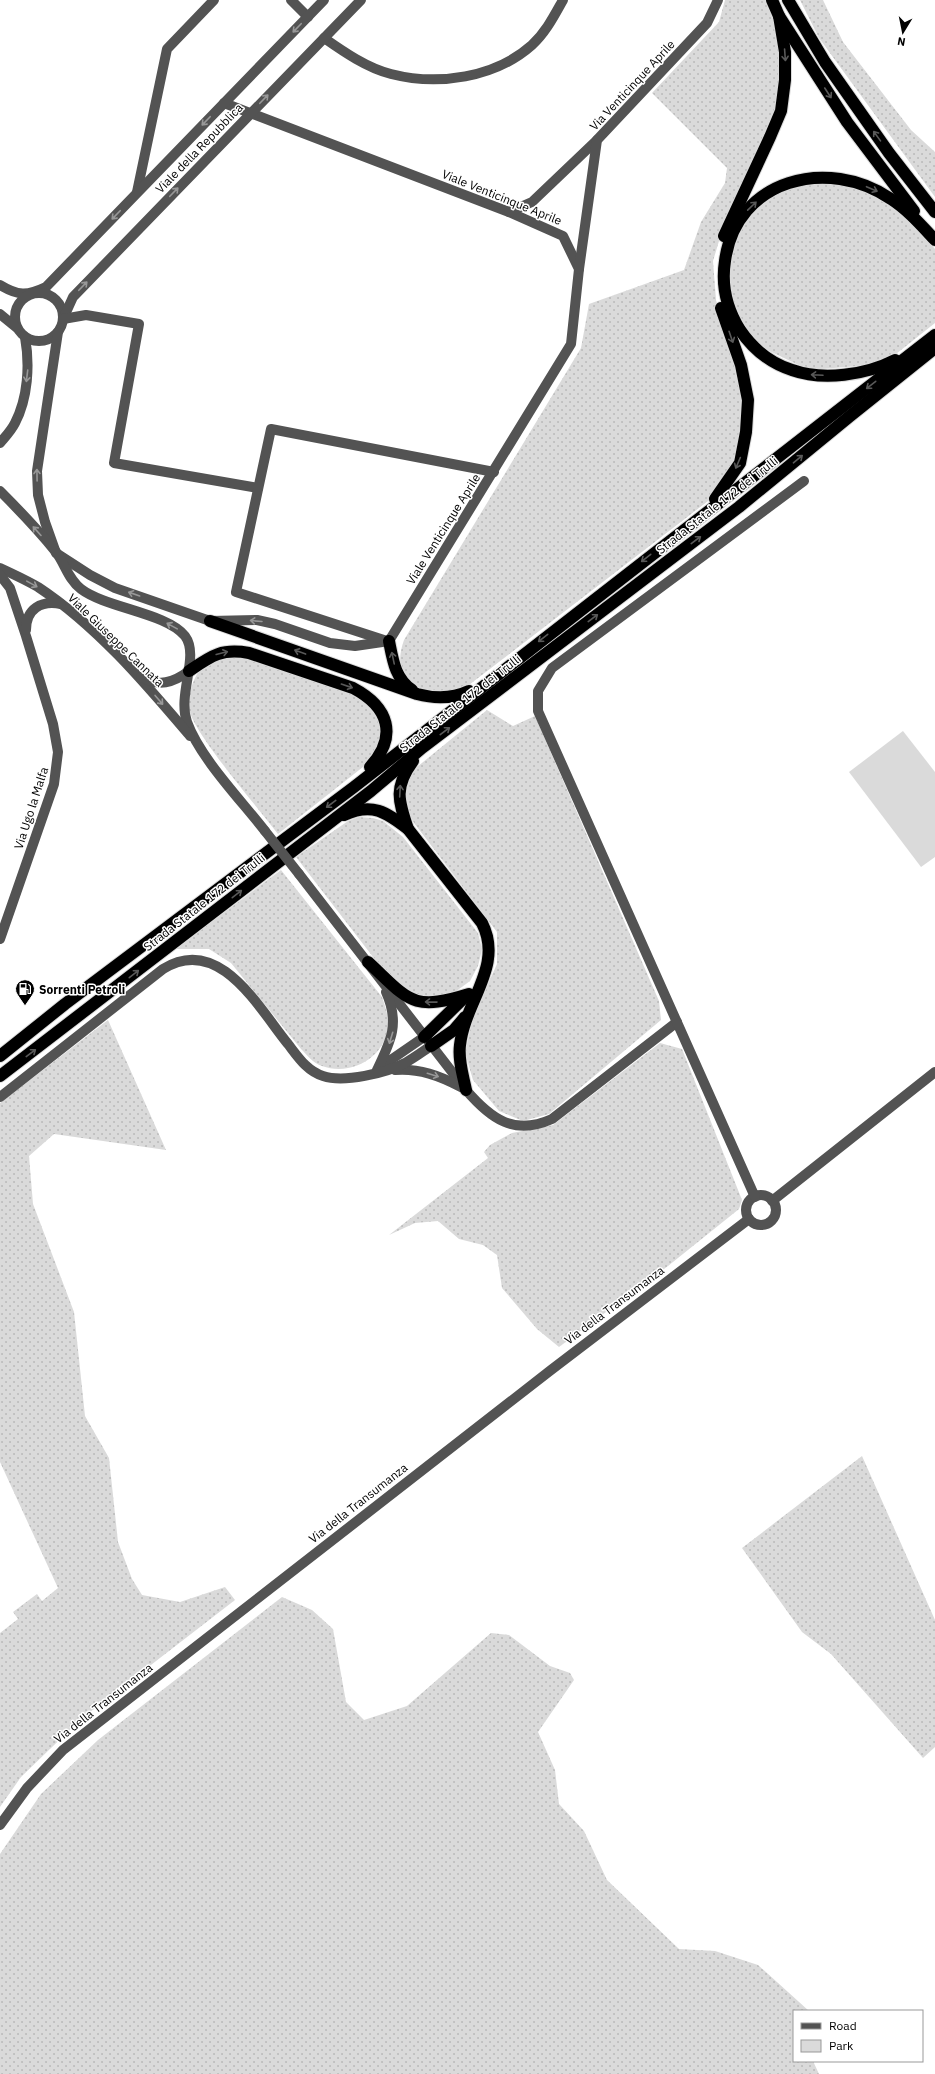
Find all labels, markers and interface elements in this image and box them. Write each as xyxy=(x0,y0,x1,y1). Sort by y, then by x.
north arrow xyxy=(883,12,923,52)
one-way arrow xyxy=(292,23,302,33)
text: N xyxy=(896,34,906,49)
street label: Via Venticinque Aprile xyxy=(586,36,678,133)
one-way arrow xyxy=(781,48,788,61)
one-way arrow xyxy=(825,87,833,99)
one-way arrow xyxy=(259,94,269,104)
street label: Viale della Repubblica xyxy=(152,100,246,196)
one-way arrow xyxy=(201,116,211,126)
one-way arrow xyxy=(873,131,881,142)
street label: Viale Venticinque Aprile xyxy=(440,166,564,228)
one-way arrow xyxy=(866,185,878,193)
one-way arrow xyxy=(169,187,178,198)
one-way arrow xyxy=(747,201,757,211)
one-way arrow xyxy=(111,210,121,220)
one-way arrow xyxy=(78,281,88,291)
one-way arrow xyxy=(728,330,735,343)
one-way arrow xyxy=(23,369,30,382)
one-way arrow xyxy=(811,371,824,378)
one-way arrow xyxy=(865,380,876,389)
street label: Strada Statale 172 dei Trulli xyxy=(653,453,781,557)
one-way arrow xyxy=(792,454,803,463)
one-way arrow xyxy=(734,457,742,469)
one-way arrow xyxy=(33,469,41,482)
street label: Viale Venticinque Aprile xyxy=(403,470,483,587)
one-way arrow xyxy=(32,526,41,536)
one-way arrow xyxy=(691,535,702,544)
one-way arrow xyxy=(641,554,652,562)
one-way arrow xyxy=(26,581,38,588)
street label: Viale Giuseppe Cannata xyxy=(65,590,168,690)
one-way arrow xyxy=(128,590,140,598)
one-way arrow xyxy=(587,614,598,623)
one-way arrow xyxy=(250,617,263,625)
one-way arrow xyxy=(166,621,178,629)
one-way arrow xyxy=(538,634,549,642)
one-way arrow xyxy=(216,648,229,656)
one-way arrow xyxy=(294,648,306,656)
street label: Strada Statale 172 dei Trulli xyxy=(396,651,524,755)
one-way arrow xyxy=(388,652,396,665)
one-way arrow xyxy=(340,683,353,690)
one-way arrow xyxy=(155,695,164,705)
one-way arrow xyxy=(439,727,450,735)
street label: Via Ugo la Malfa xyxy=(11,764,52,851)
one-way arrow xyxy=(396,785,404,798)
one-way arrow xyxy=(325,800,336,808)
street label: Strada Statale 172 dei Trulli xyxy=(140,850,268,954)
one-way arrow xyxy=(231,890,242,898)
one-way arrow xyxy=(129,969,140,978)
fuel station icon: Sorrenti Petroli xyxy=(14,978,36,1006)
place label: Sorrenti Petroli xyxy=(39,982,125,997)
one-way arrow xyxy=(425,998,438,1006)
one-way arrow xyxy=(387,1031,394,1044)
one-way arrow xyxy=(26,1049,37,1057)
one-way arrow xyxy=(426,1072,439,1079)
street label: Via della Transumanza xyxy=(561,1262,667,1347)
street label: Via della Transumanza xyxy=(306,1459,411,1546)
street label: Via della Transumanza xyxy=(51,1659,156,1746)
legend xyxy=(793,2010,923,2062)
text: Road xyxy=(829,2018,857,2033)
text: Park xyxy=(829,2038,854,2053)

